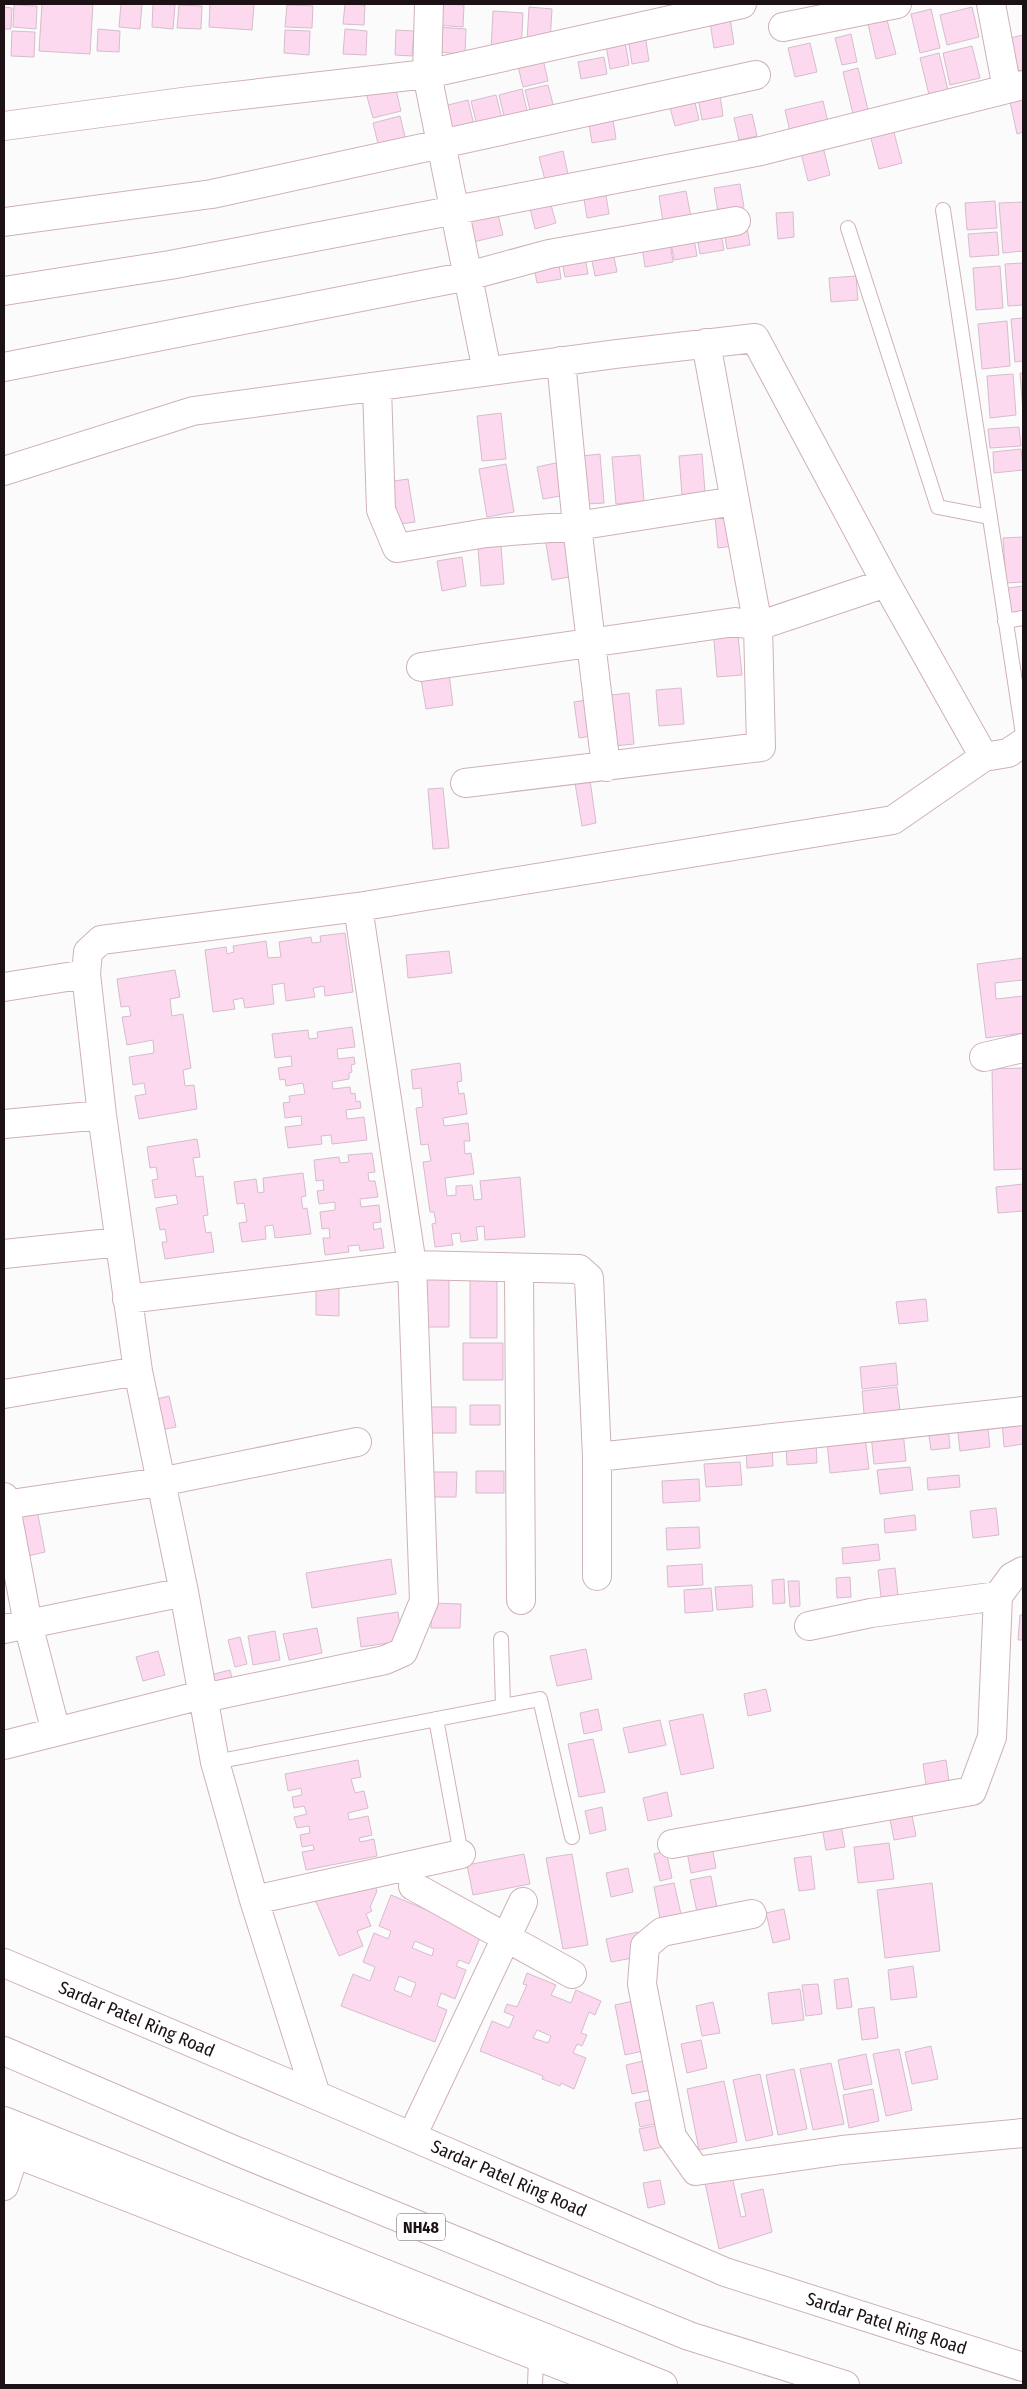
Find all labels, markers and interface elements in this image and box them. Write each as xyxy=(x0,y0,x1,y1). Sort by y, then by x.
street label: Sardar Patel Ring Road xyxy=(55,1976,218,2062)
street label: Sardar Patel Ring Road xyxy=(428,2135,590,2222)
road number: NH48 xyxy=(397,2214,445,2240)
street label: Sardar Patel Ring Road xyxy=(804,2288,970,2359)

